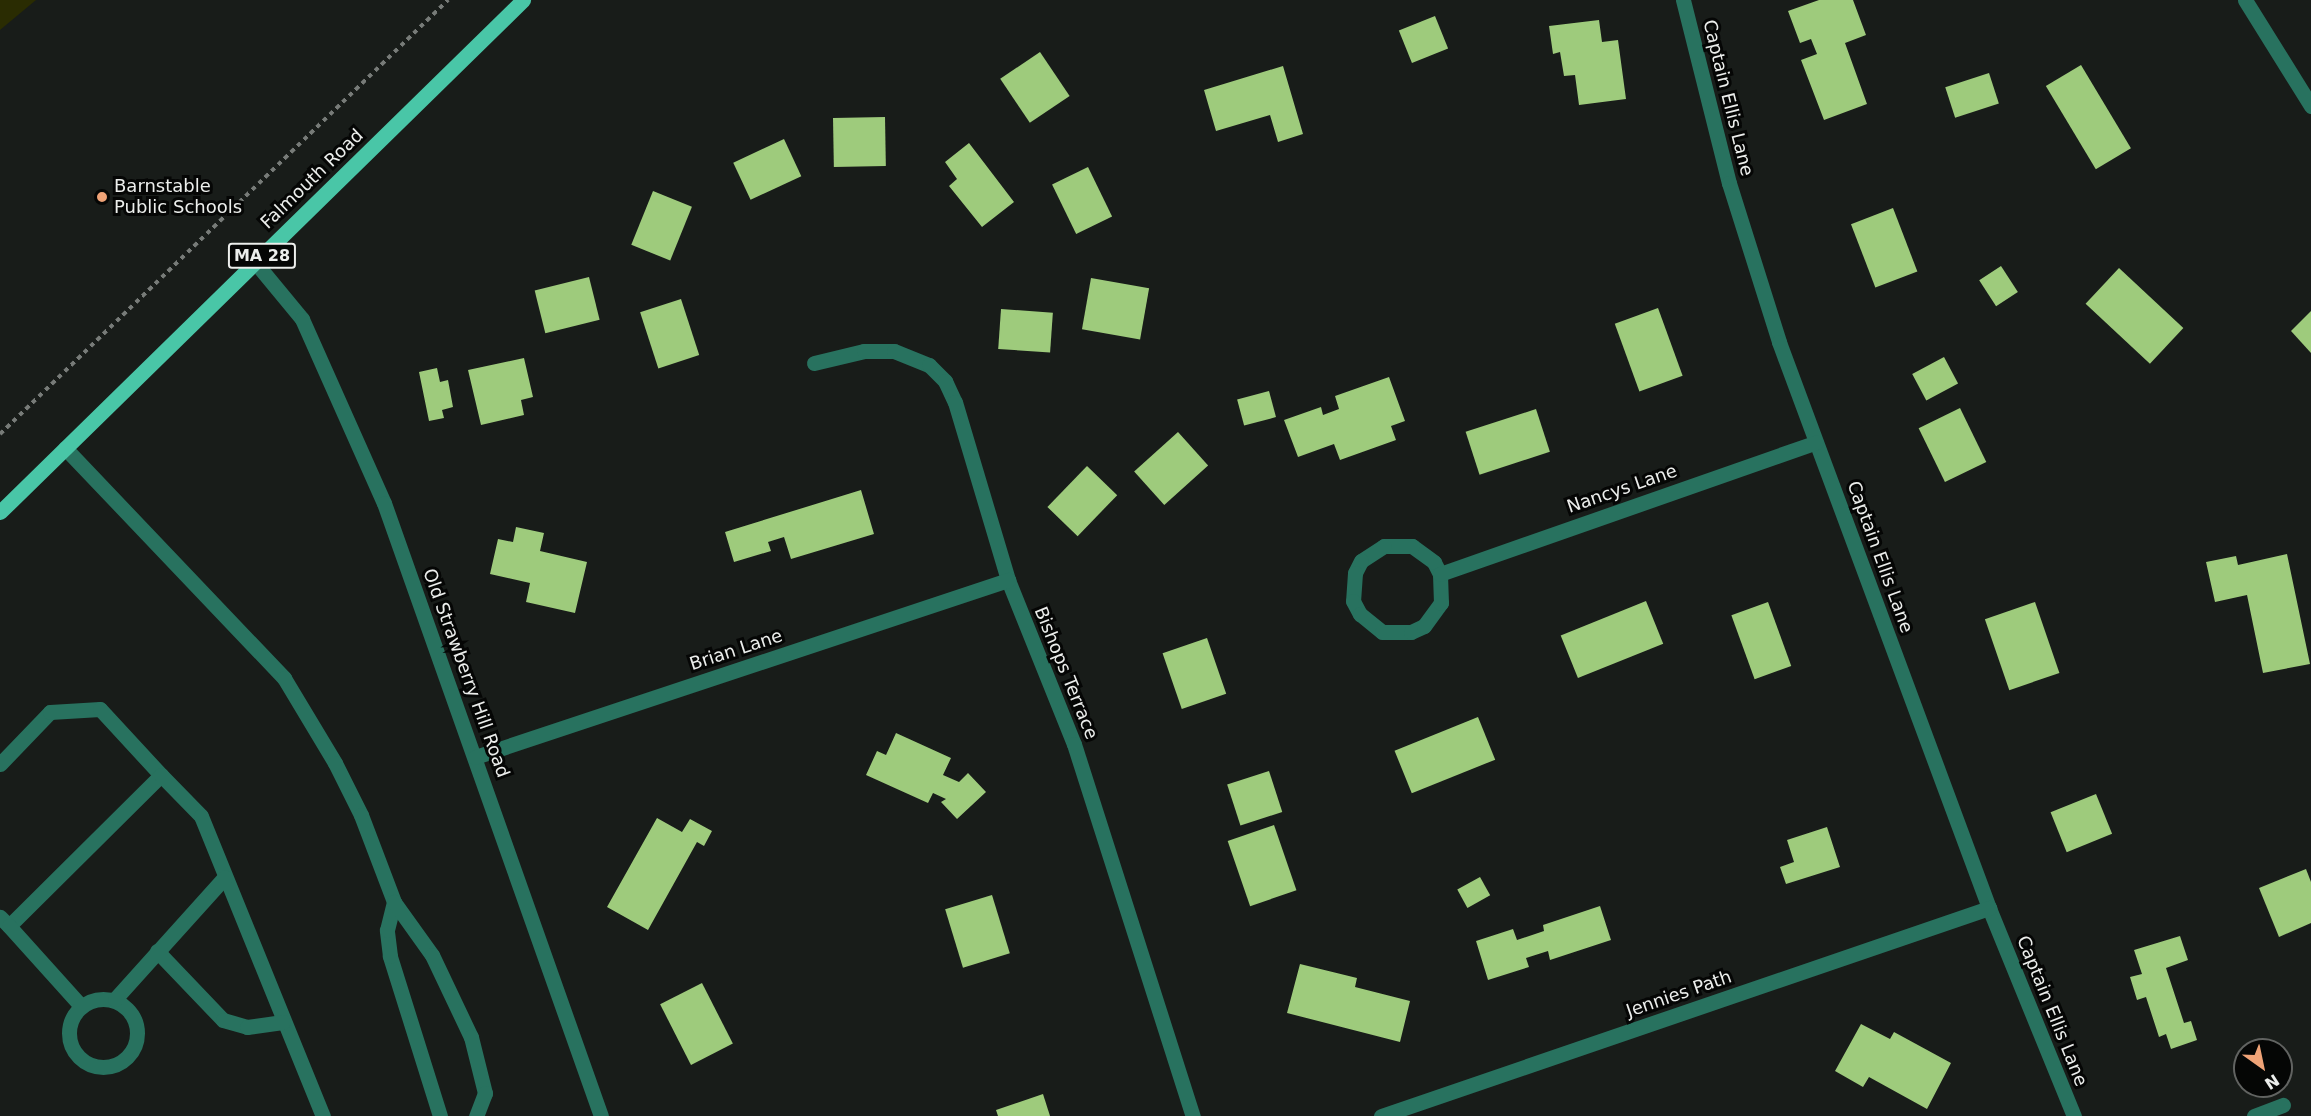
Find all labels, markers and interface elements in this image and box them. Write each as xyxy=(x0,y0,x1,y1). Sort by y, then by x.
street label: Captain Ellis Lane xyxy=(1698,18,1758,178)
street label: Falmouth Road xyxy=(256,125,368,233)
place label: Barnstable Public Schools xyxy=(114,176,242,219)
marker: Barnstable Public Schools xyxy=(95,190,109,204)
road number: MA 28 xyxy=(228,243,296,269)
street label: Nancys Lane xyxy=(1564,460,1680,518)
street label: Captain Ellis Lane xyxy=(1842,478,1918,636)
street label: Old Strawberry Hill Road xyxy=(418,566,514,780)
street label: Bishops Terrace xyxy=(1030,604,1102,742)
street label: Brian Lane xyxy=(687,625,785,675)
street label: Captain Ellis Lane xyxy=(2012,933,2092,1089)
street label: Jennies Path xyxy=(1624,966,1734,1022)
north arrow xyxy=(2233,1038,2293,1098)
text: N xyxy=(2261,1070,2283,1093)

